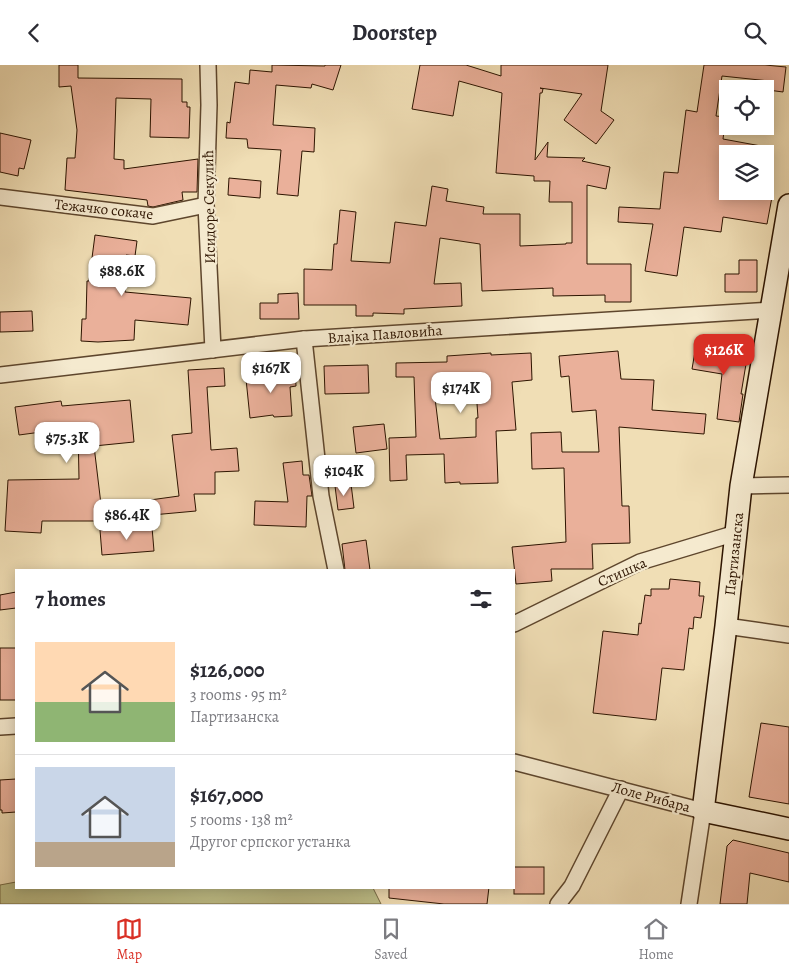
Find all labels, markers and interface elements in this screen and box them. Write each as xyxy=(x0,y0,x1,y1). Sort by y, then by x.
text: Doorstep xyxy=(352,18,437,48)
icon: back xyxy=(20,19,48,47)
icon: search xyxy=(741,19,769,47)
map controls xyxy=(719,80,774,200)
button: locate xyxy=(719,80,774,135)
button: layers xyxy=(719,145,774,200)
street label: Исидоре Секулић xyxy=(198,150,220,264)
street label: Тежачко сокаче xyxy=(54,194,155,224)
pin: $88.6K xyxy=(81,255,163,297)
text: $88.6K xyxy=(99,260,145,282)
street label: Влајка Павловића xyxy=(327,320,443,348)
pin: $126K xyxy=(689,333,759,376)
text: $126K xyxy=(705,339,743,361)
pin: $167K xyxy=(236,351,306,394)
text: $167K xyxy=(252,357,290,379)
pin: $174K xyxy=(426,371,496,414)
text: $174K xyxy=(442,377,480,399)
pin: $75.3K xyxy=(26,421,108,464)
text: $75.3K xyxy=(46,427,88,449)
pin: $104K xyxy=(309,455,379,497)
text: $104K xyxy=(324,460,364,482)
pin: $86.4K xyxy=(86,499,168,541)
text: $86.4K xyxy=(104,504,150,526)
street label: Партизанска xyxy=(720,511,748,597)
street label: Стишка xyxy=(594,552,650,592)
text: 7 homes xyxy=(35,585,106,613)
icon: filters xyxy=(467,585,495,613)
text: $126,000 xyxy=(190,656,265,684)
icon: home xyxy=(75,662,135,722)
text: 3 rooms · 95 m² xyxy=(190,684,287,706)
text: Партизанска xyxy=(190,706,279,728)
street label: Лоле Рибара xyxy=(609,777,693,817)
text: $167,000 xyxy=(190,781,263,809)
icon: home xyxy=(75,787,135,847)
text: 5 rooms · 138 m² xyxy=(190,809,293,831)
text: Другог српског устанка xyxy=(190,831,351,853)
tab: Map xyxy=(115,915,143,964)
tab: Saved xyxy=(374,915,408,964)
tab: Home xyxy=(638,915,674,964)

